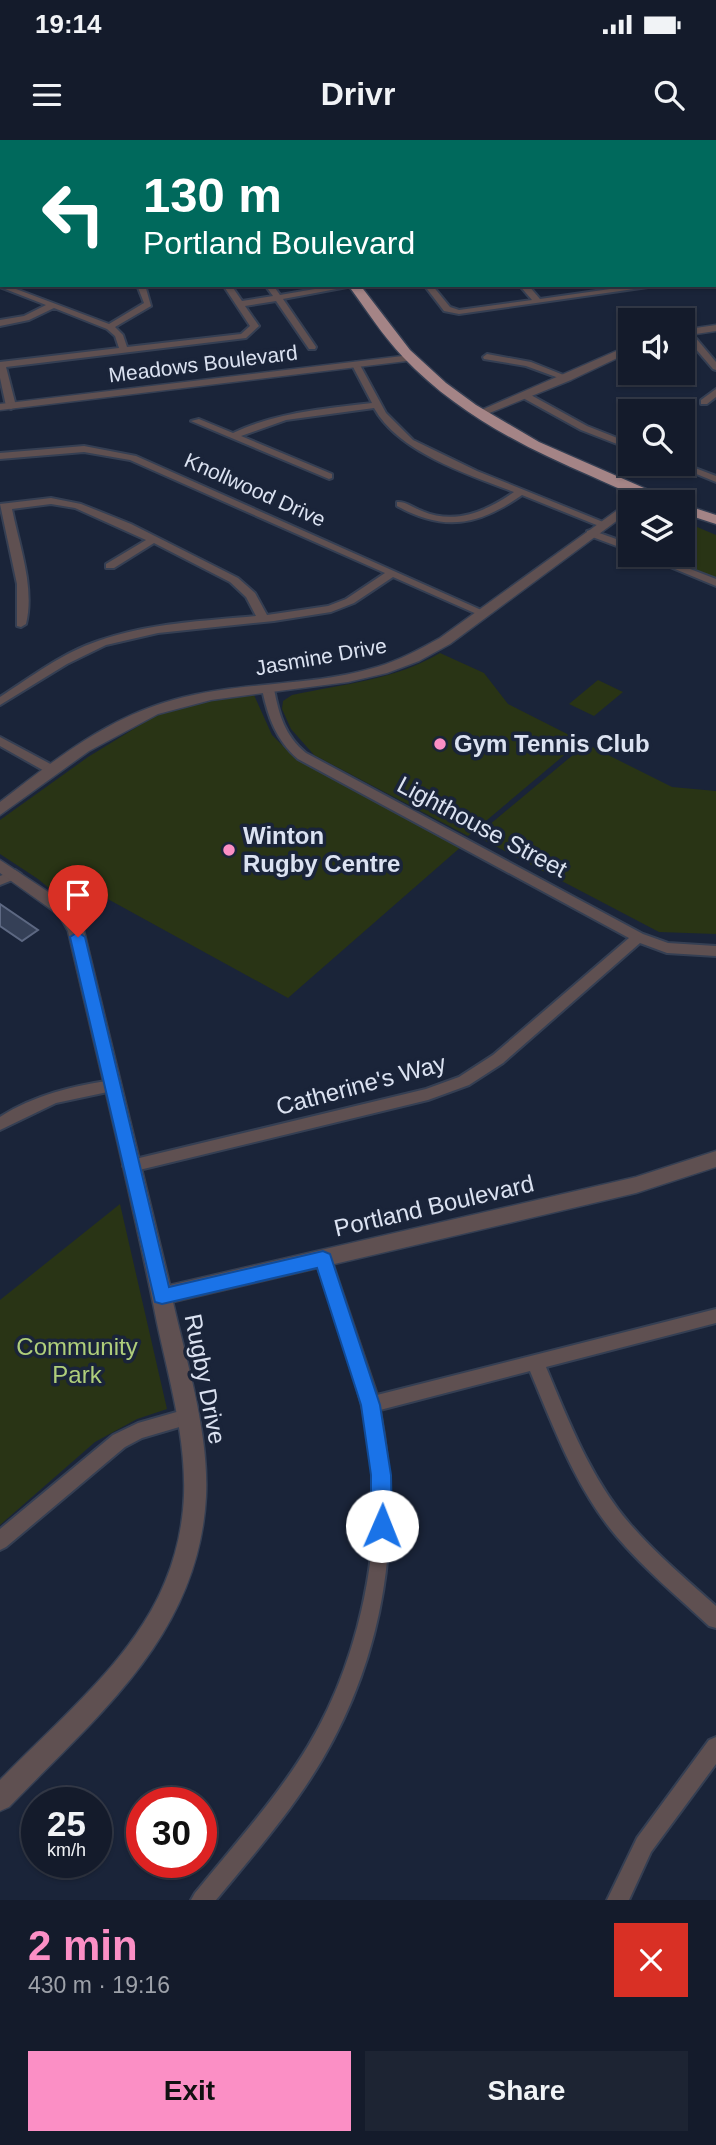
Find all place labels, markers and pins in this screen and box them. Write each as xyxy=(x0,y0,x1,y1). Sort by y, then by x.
place label: Gym Tennis Club xyxy=(454,730,650,757)
marker: Gym Tennis Club xyxy=(432,736,448,752)
place label: Winton Rugby Centre xyxy=(243,822,400,877)
marker: Winton Rugby Centre xyxy=(221,842,237,858)
pin xyxy=(48,865,108,937)

